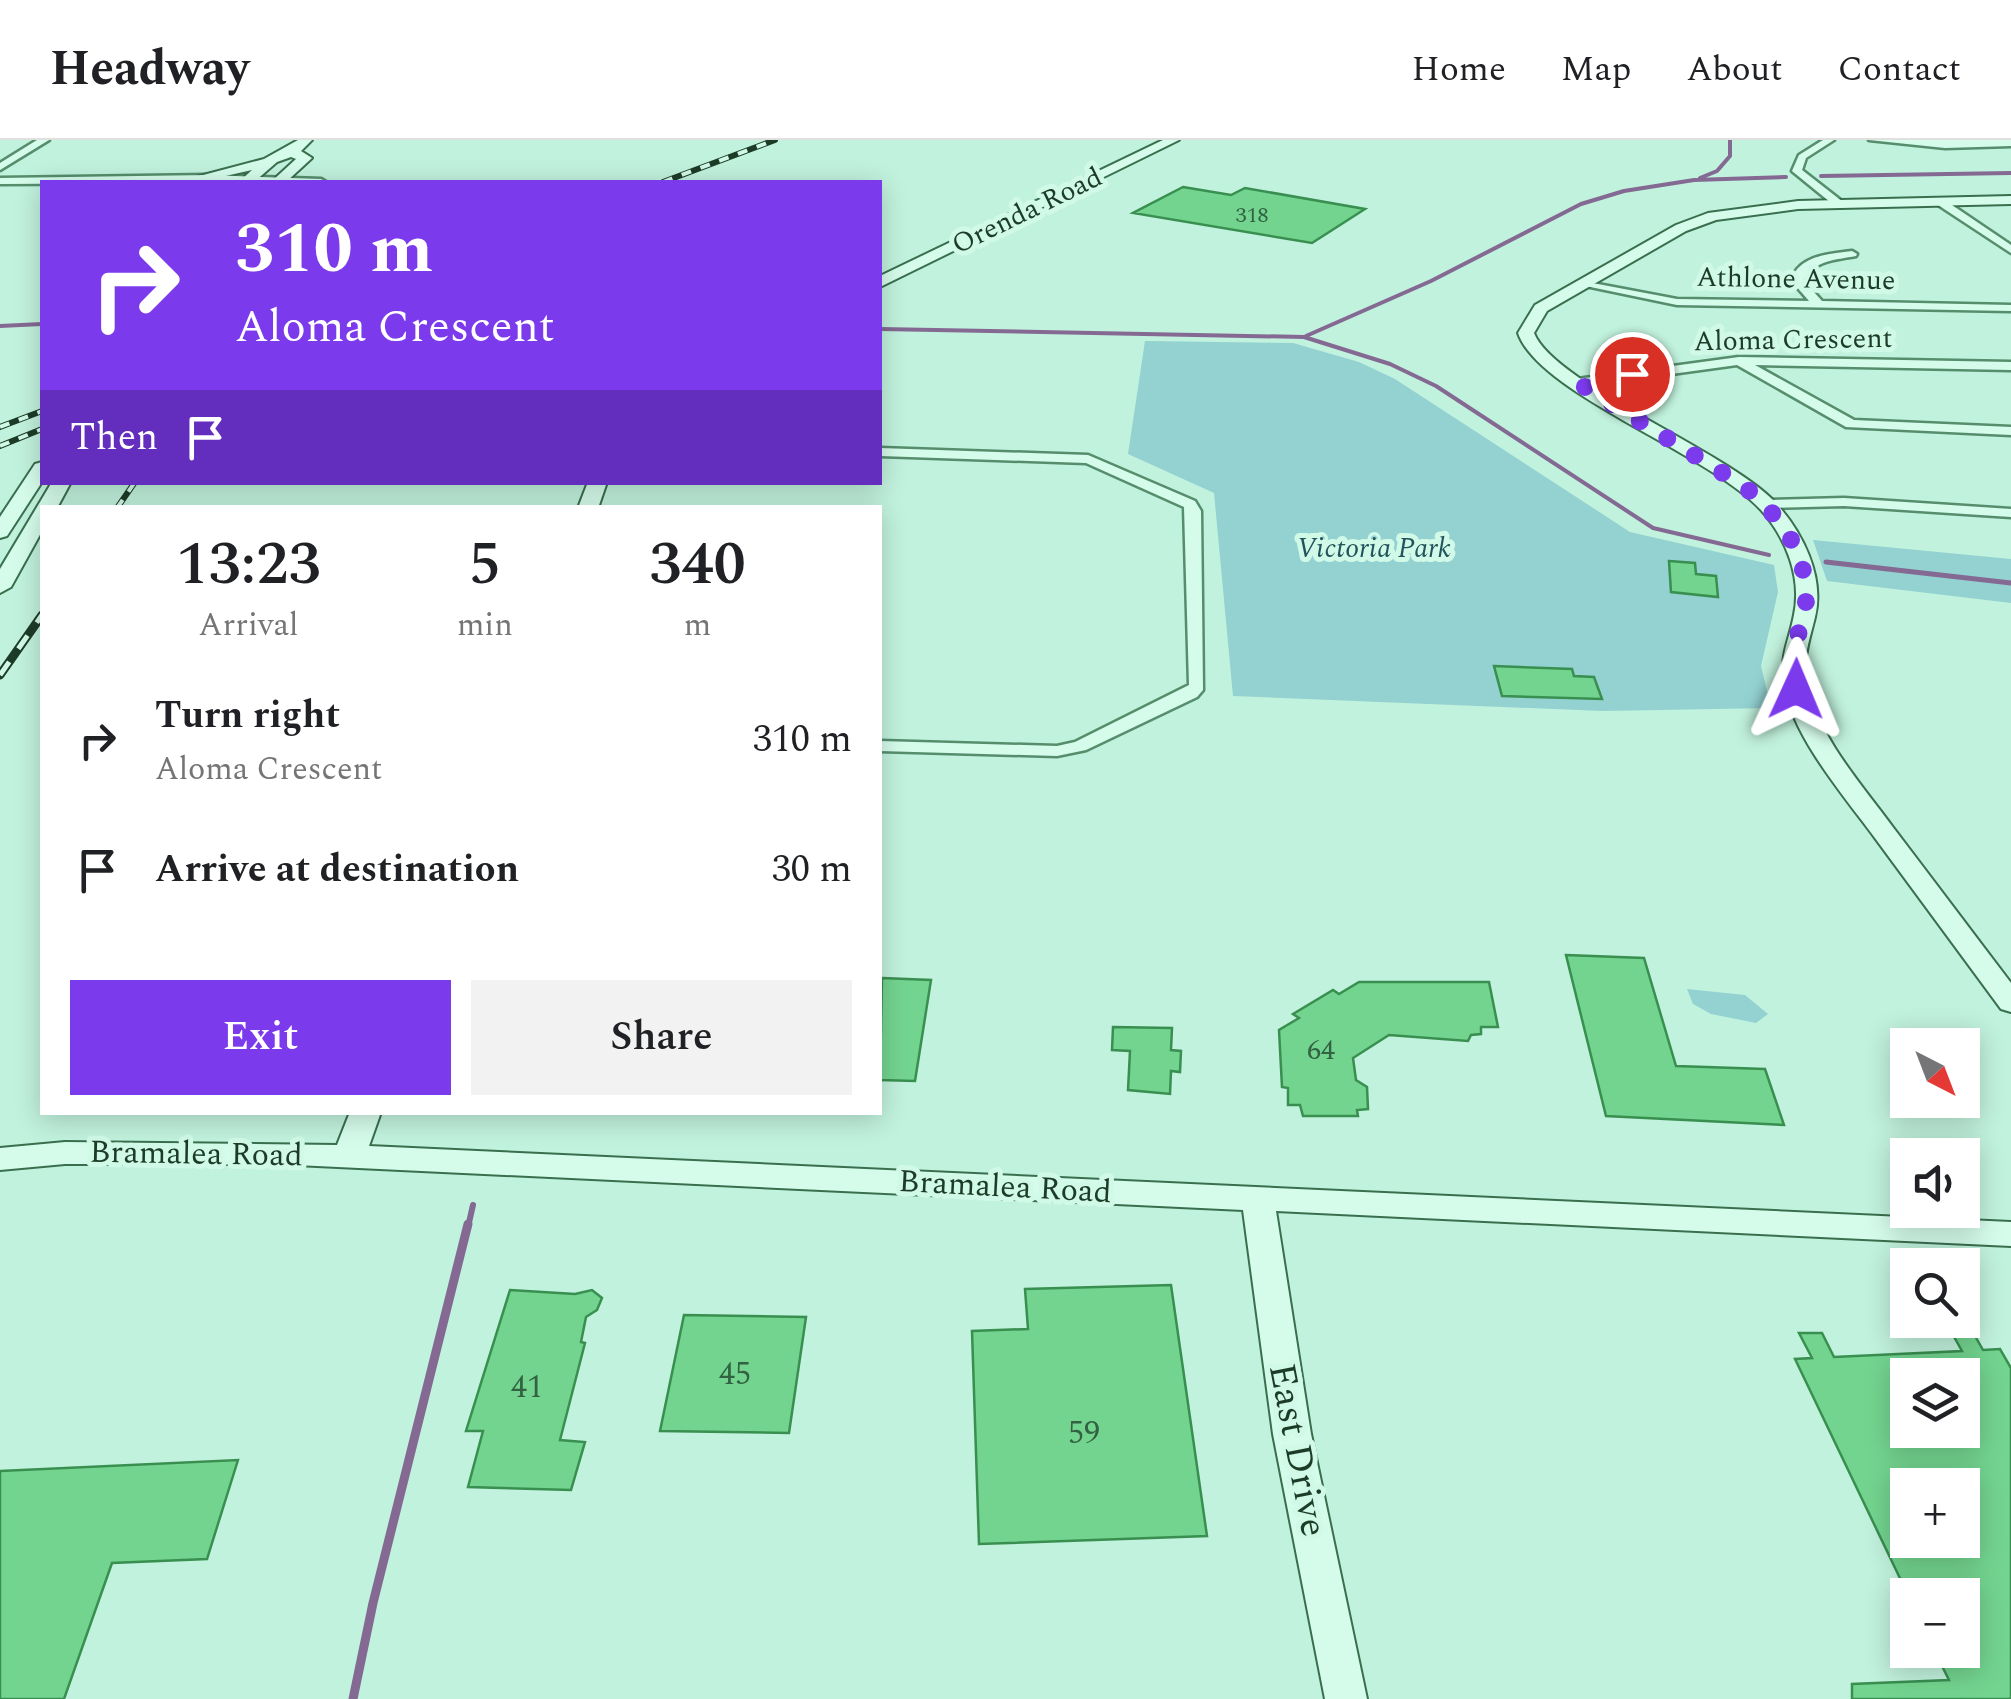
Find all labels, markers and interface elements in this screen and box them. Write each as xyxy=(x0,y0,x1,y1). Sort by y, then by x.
text: Headway xyxy=(50,33,249,106)
text: Home xyxy=(1412,43,1506,96)
text: Map xyxy=(1561,43,1631,96)
text: About xyxy=(1686,43,1783,96)
text: Contact xyxy=(1838,43,1961,96)
street label: Orenda Road xyxy=(944,156,1110,266)
text: 310 m xyxy=(235,197,433,303)
house number: 318 xyxy=(1235,199,1269,232)
icon: right xyxy=(70,220,200,350)
street label: Athlone Avenue xyxy=(1696,256,1896,302)
text: Aloma Crescent xyxy=(235,293,555,362)
street label: Aloma Crescent xyxy=(1693,317,1893,363)
pin xyxy=(1590,332,1675,417)
icon: arrive xyxy=(1605,347,1660,402)
text: Then xyxy=(70,409,158,467)
icon: arrive xyxy=(178,410,233,465)
text: 13:23 xyxy=(176,519,321,611)
text: 5 xyxy=(469,519,501,611)
text: 340 xyxy=(649,519,746,611)
park label: Victoria Park xyxy=(1297,527,1451,570)
text: Arrival xyxy=(199,601,298,650)
text: min xyxy=(457,601,513,650)
text: m xyxy=(684,601,711,650)
position arrow xyxy=(1744,637,1848,741)
text: Turn right xyxy=(155,687,340,745)
text: 310 m xyxy=(753,711,852,769)
icon: right xyxy=(70,713,125,768)
text: Aloma Crescent xyxy=(155,745,382,794)
text: Arrive at destination xyxy=(155,841,519,899)
text: 30 m xyxy=(772,841,852,899)
icon: arrive xyxy=(70,843,125,898)
button: Exit xyxy=(70,980,451,1095)
button: Share xyxy=(471,980,852,1095)
north arrow xyxy=(1890,1028,1980,1118)
map controls xyxy=(1890,1028,1980,1668)
house number: 64 xyxy=(1307,1029,1335,1072)
street label: Bramalea Road xyxy=(89,1128,303,1180)
button: sound xyxy=(1890,1138,1980,1228)
street label: Bramalea Road xyxy=(897,1157,1113,1217)
button: search xyxy=(1890,1248,1980,1338)
house number: 45 xyxy=(719,1350,751,1399)
street label: East Drive xyxy=(1252,1358,1342,1542)
button: layers xyxy=(1890,1358,1980,1448)
house number: 41 xyxy=(511,1363,543,1412)
house number: 59 xyxy=(1068,1409,1100,1458)
button: + xyxy=(1890,1468,1980,1558)
button: − xyxy=(1890,1578,1980,1668)

